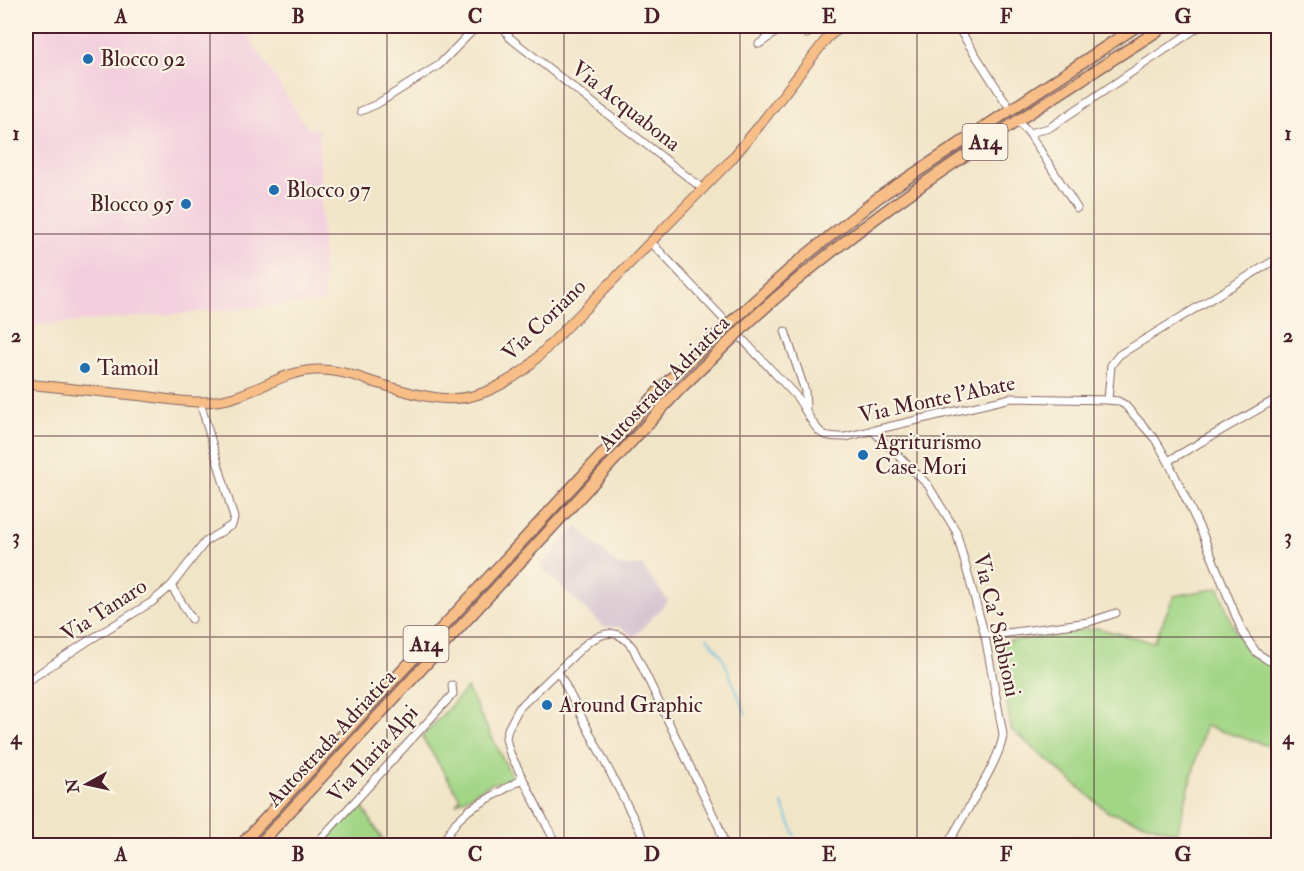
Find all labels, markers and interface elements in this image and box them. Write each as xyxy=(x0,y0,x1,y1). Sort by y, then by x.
text: A xyxy=(114,4,128,29)
text: B xyxy=(291,4,305,29)
text: C xyxy=(468,4,482,29)
text: D xyxy=(644,4,660,29)
text: E xyxy=(822,4,837,29)
text: F xyxy=(1000,4,1013,29)
text: G xyxy=(1175,4,1192,29)
place label: Blocco 92 xyxy=(100,45,186,73)
marker: Blocco 92 xyxy=(81,52,95,66)
street label: Via Acquabona xyxy=(566,54,687,158)
text: 1 xyxy=(12,121,20,146)
text: 1 xyxy=(1284,121,1292,146)
road number: A14 xyxy=(962,124,1008,160)
place label: Blocco 97 xyxy=(286,176,371,204)
marker: Blocco 97 xyxy=(267,183,281,197)
place label: Blocco 95 xyxy=(90,190,174,218)
marker: Blocco 95 xyxy=(179,197,193,211)
street label: Via Coriano xyxy=(496,273,592,367)
street label: Autostrada Adriatica xyxy=(591,309,737,457)
text: 2 xyxy=(11,323,21,348)
text: 2 xyxy=(1283,323,1293,348)
place label: Tamoil xyxy=(97,354,159,382)
marker: Tamoil xyxy=(78,361,92,375)
street label: Via Monte l'Abate xyxy=(856,369,1018,429)
place label: Agriturismo Case Mori xyxy=(874,428,981,481)
marker: Agriturismo Case Mori xyxy=(856,448,870,462)
text: 3 xyxy=(12,524,20,549)
text: 3 xyxy=(1284,524,1292,549)
street label: Via Ca' Sabbioni xyxy=(967,550,1027,700)
street label: Via Tanaro xyxy=(56,572,152,648)
road number: A14 xyxy=(404,626,448,662)
street label: Autostrada Adriatica xyxy=(259,663,403,813)
place label: Around Graphic xyxy=(558,691,703,720)
marker: Around Graphic xyxy=(540,698,554,712)
street label: Via Ilaria Alpi xyxy=(322,699,425,810)
text: 4 xyxy=(10,725,23,750)
text: 4 xyxy=(1282,725,1295,750)
north arrow xyxy=(57,754,117,814)
text: N xyxy=(62,777,84,795)
text: A xyxy=(114,842,128,867)
text: B xyxy=(291,842,305,867)
text: C xyxy=(468,842,482,867)
text: D xyxy=(644,842,660,867)
text: E xyxy=(822,842,837,867)
text: F xyxy=(1000,842,1013,867)
text: G xyxy=(1175,842,1192,867)

